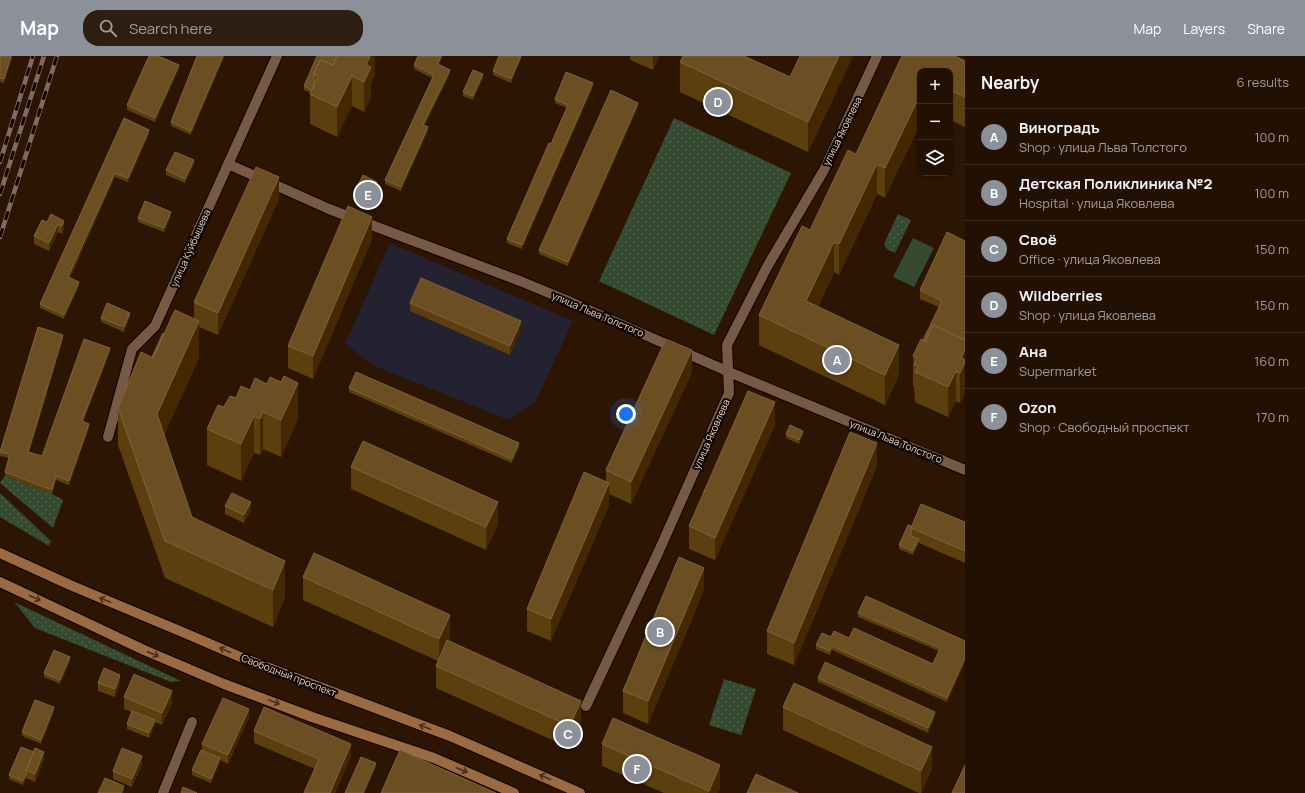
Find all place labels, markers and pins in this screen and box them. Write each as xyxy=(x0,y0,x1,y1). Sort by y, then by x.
pin: D xyxy=(705,87,731,117)
pin: E xyxy=(355,180,381,210)
pin: A xyxy=(824,345,850,375)
pin: B xyxy=(647,617,673,647)
pin: C xyxy=(555,719,581,749)
pin: F xyxy=(624,754,650,784)

